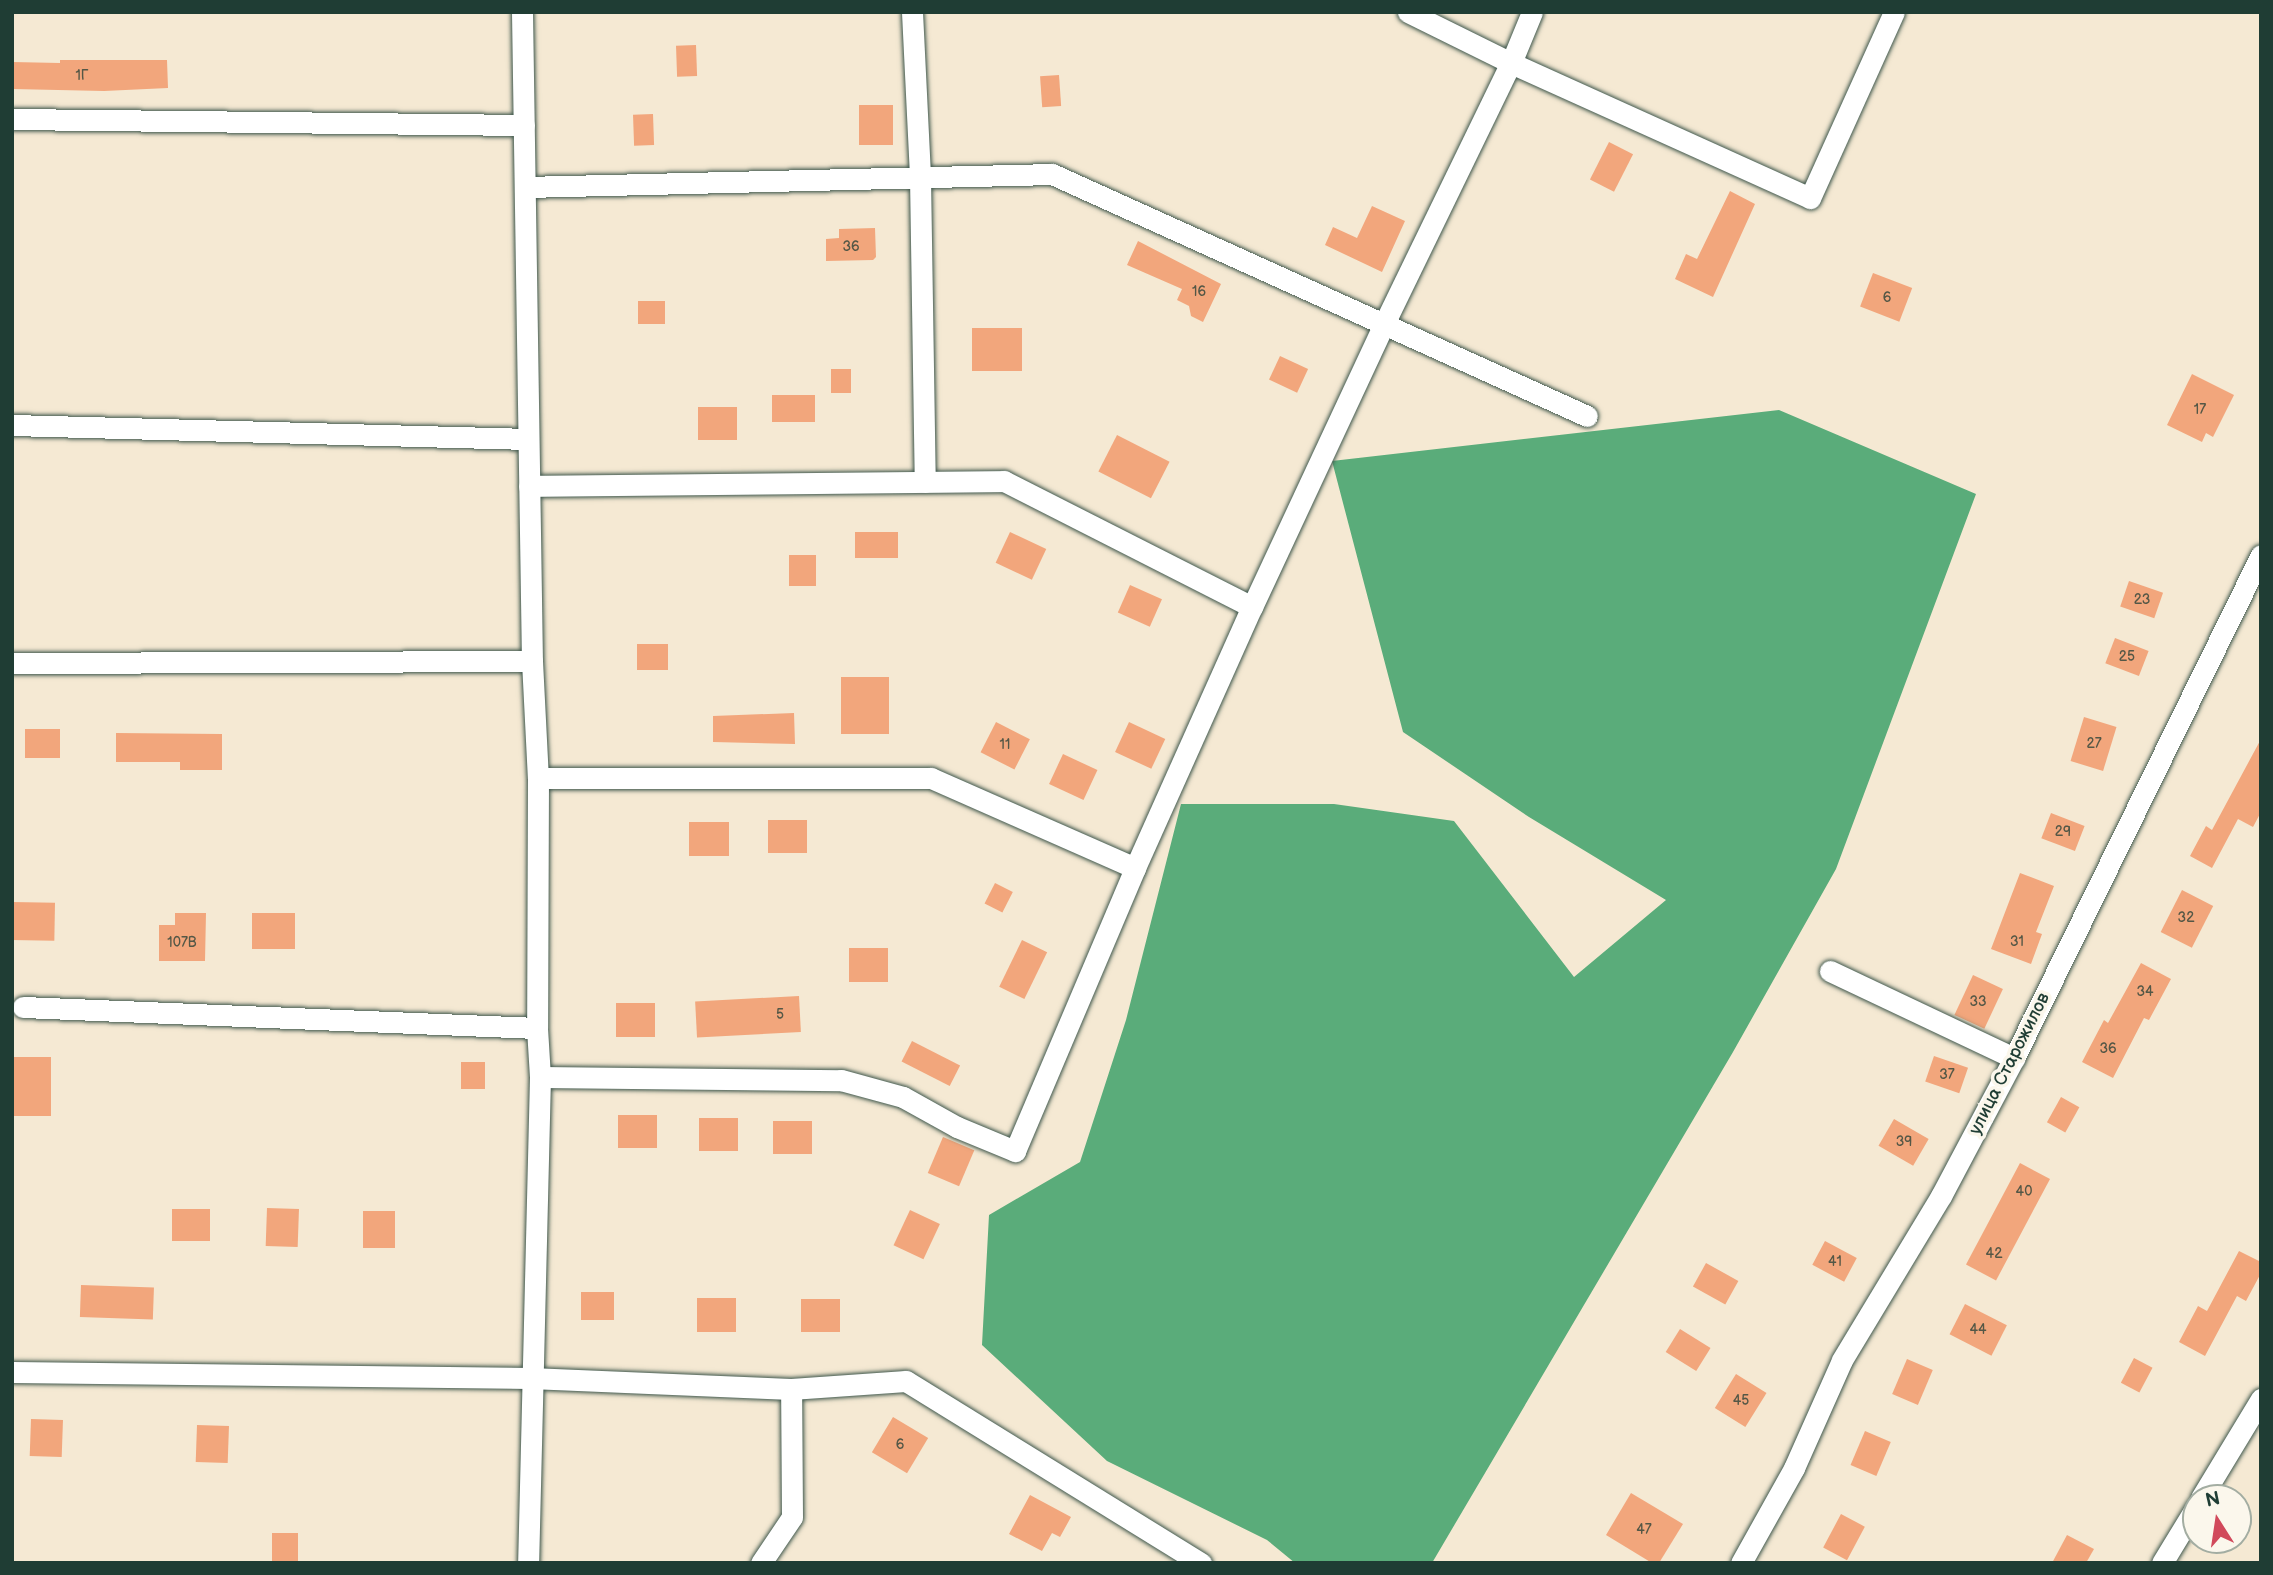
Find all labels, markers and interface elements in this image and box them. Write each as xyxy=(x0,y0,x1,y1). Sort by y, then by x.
house number: 1Г xyxy=(75,68,89,84)
house number: 36 xyxy=(842,239,860,255)
house number: 16 xyxy=(1192,284,1206,300)
house number: 6 xyxy=(1883,290,1891,306)
house number: 17 xyxy=(2194,402,2206,418)
house number: 23 xyxy=(2134,592,2150,608)
house number: 25 xyxy=(2119,649,2135,665)
house number: 27 xyxy=(2086,736,2102,752)
house number: 11 xyxy=(1000,737,1010,753)
house number: 29 xyxy=(2055,824,2071,840)
house number: 32 xyxy=(2178,910,2194,926)
house number: 31 xyxy=(2010,934,2024,950)
house number: 107В xyxy=(167,935,197,951)
house number: 34 xyxy=(2136,984,2154,1000)
street label: улица Старожилов xyxy=(1965,989,2055,1139)
house number: 33 xyxy=(1969,994,1987,1010)
house number: 5 xyxy=(776,1007,784,1023)
house number: 36 xyxy=(2099,1041,2117,1057)
house number: 37 xyxy=(1939,1067,1955,1083)
house number: 39 xyxy=(1896,1134,1912,1150)
house number: 40 xyxy=(2016,1184,2032,1200)
house number: 42 xyxy=(1986,1246,2002,1262)
house number: 41 xyxy=(1828,1254,1842,1270)
house number: 44 xyxy=(1969,1322,1987,1338)
house number: 45 xyxy=(1733,1393,1749,1409)
house number: 6 xyxy=(896,1437,904,1453)
north arrow xyxy=(2182,1484,2252,1554)
text: N xyxy=(2204,1487,2222,1513)
house number: 47 xyxy=(1636,1522,1652,1538)

